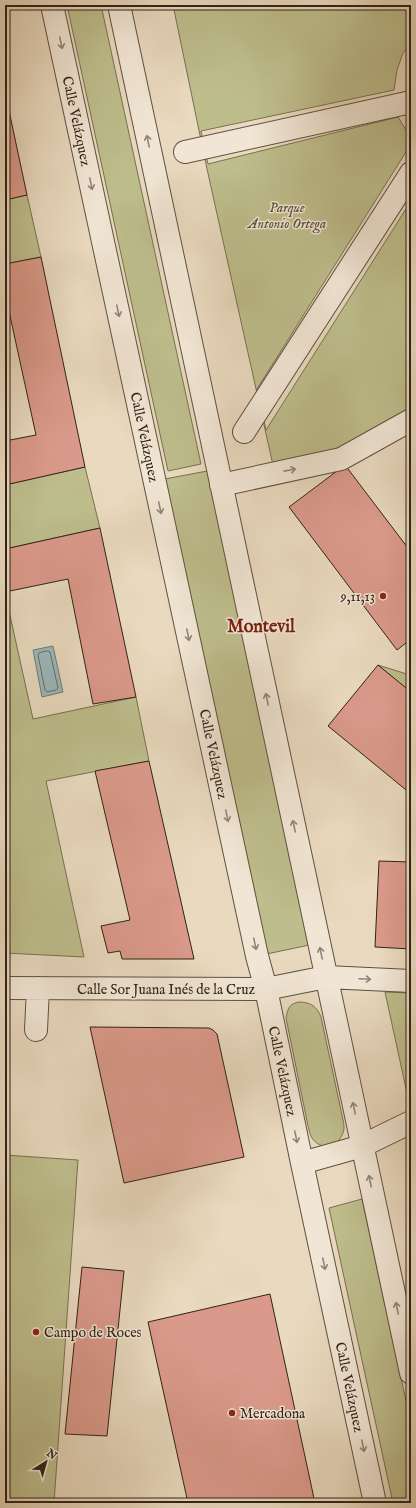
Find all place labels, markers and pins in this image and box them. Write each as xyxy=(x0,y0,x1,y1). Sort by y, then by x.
place label: 9,11,13 xyxy=(340,588,375,606)
marker: 9,11,13 xyxy=(378,591,388,601)
place label: Campo de Roces xyxy=(44,1324,142,1342)
marker: Campo de Roces xyxy=(31,1327,41,1337)
place label: Mercadona xyxy=(240,1405,306,1423)
marker: Mercadona xyxy=(227,1408,237,1418)

